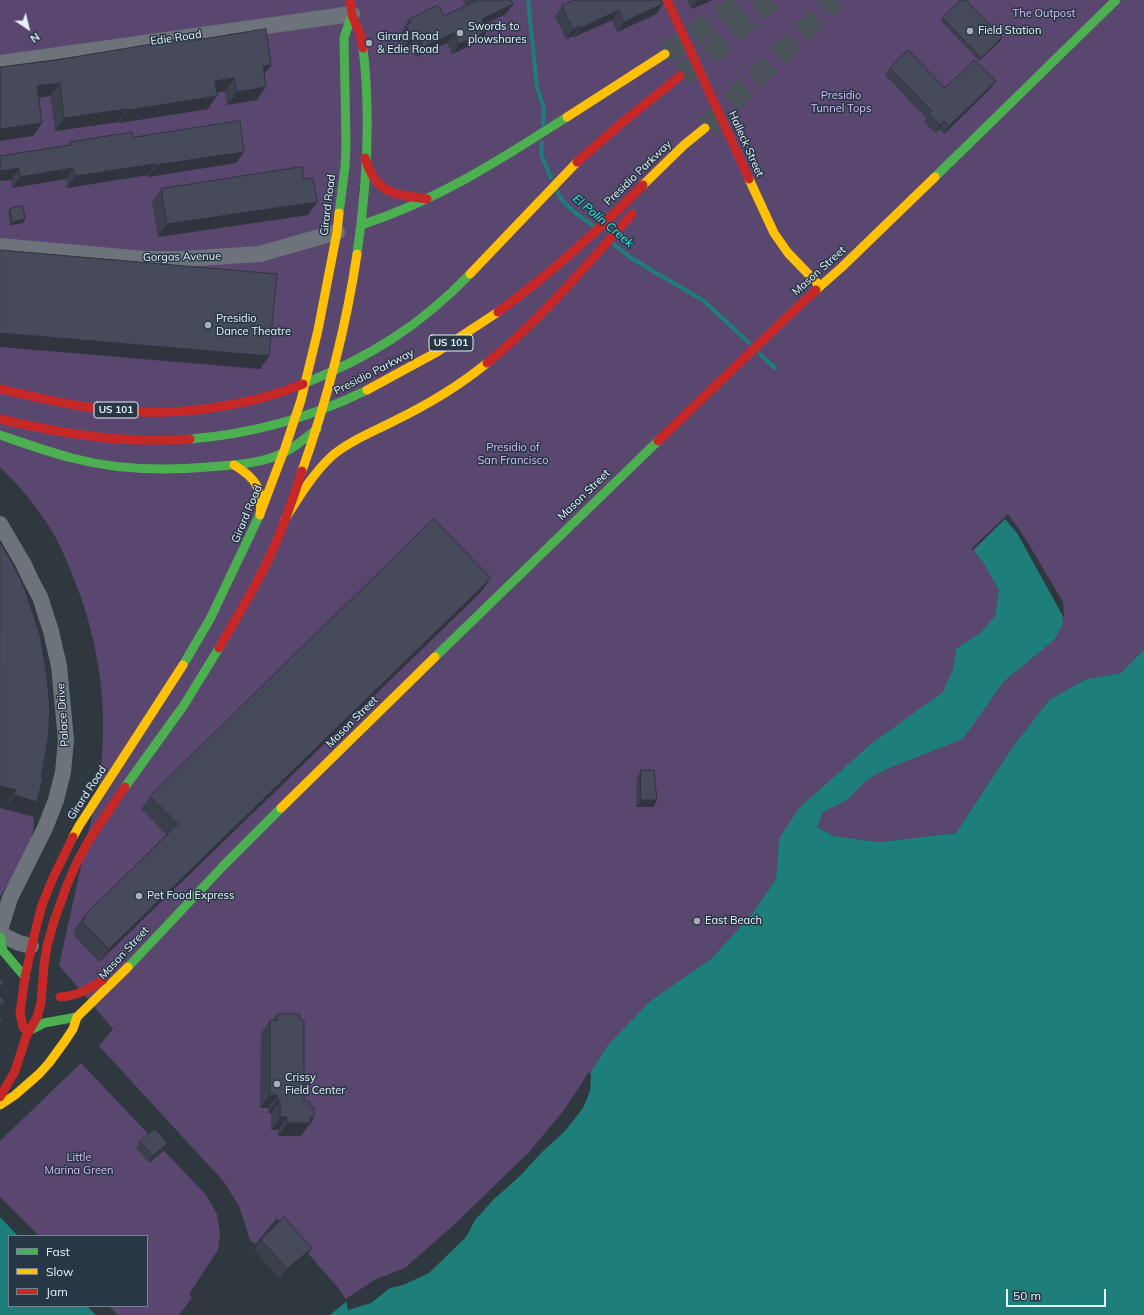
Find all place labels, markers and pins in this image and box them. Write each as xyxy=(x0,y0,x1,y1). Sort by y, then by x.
place label: Swords to plowshares xyxy=(468,20,527,46)
place label: Field Station xyxy=(978,24,1041,38)
marker: Field Station xyxy=(965,26,975,36)
marker: Swords to plowshares xyxy=(455,28,465,38)
place label: Girard Road & Edie Road xyxy=(377,30,439,56)
marker: Girard Road & Edie Road xyxy=(364,38,374,48)
place label: Presidio Dance Theatre xyxy=(216,312,291,338)
marker: Presidio Dance Theatre xyxy=(203,320,213,330)
place label: Pet Food Express xyxy=(147,889,234,903)
marker: Pet Food Express xyxy=(134,891,144,901)
place label: East Beach xyxy=(705,914,762,928)
marker: East Beach xyxy=(692,916,702,926)
place label: Crissy Field Center xyxy=(285,1071,345,1097)
marker: Crissy Field Center xyxy=(272,1079,282,1089)

